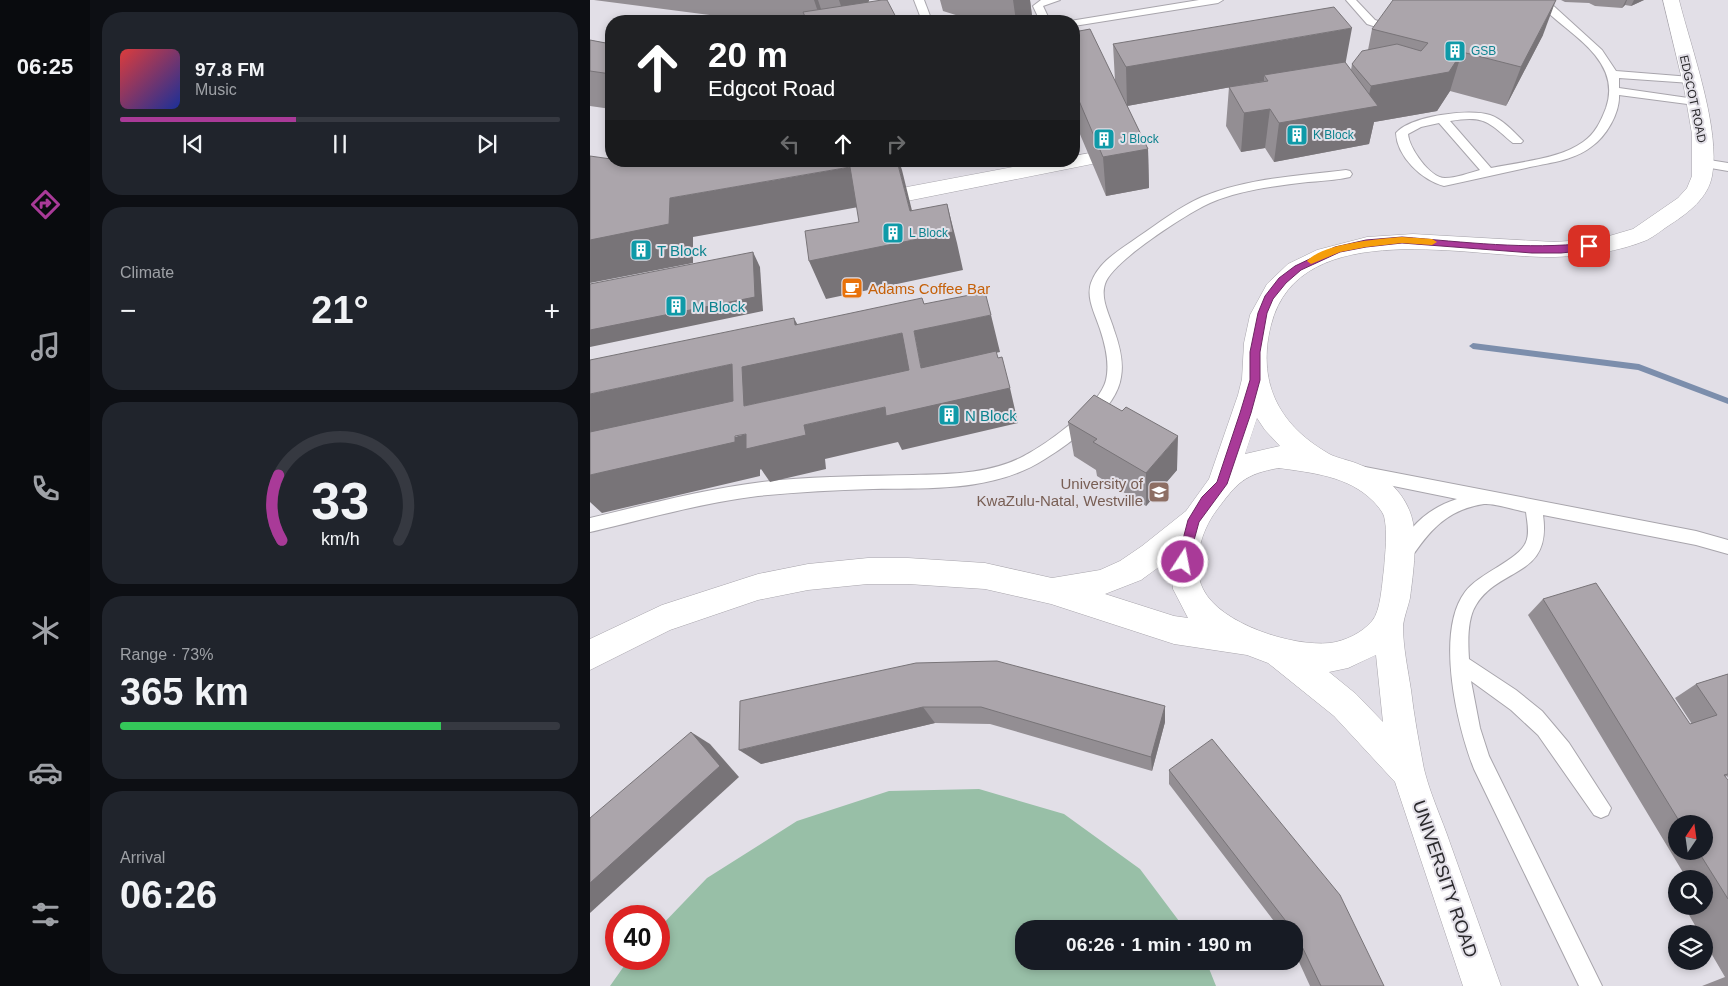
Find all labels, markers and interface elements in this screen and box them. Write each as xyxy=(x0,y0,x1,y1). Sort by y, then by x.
icon: ahead xyxy=(625,35,690,100)
text: 20 m xyxy=(708,35,788,74)
building icon: GSB xyxy=(1443,39,1467,63)
place label: GSB xyxy=(1471,44,1496,58)
text: 06:25 xyxy=(17,54,73,79)
street label: EDGCOT ROAD xyxy=(1677,54,1709,144)
text: 97.8 FM xyxy=(195,59,265,80)
text: Edgcot Road xyxy=(708,76,835,101)
text: Music xyxy=(195,81,237,98)
building icon: K Block xyxy=(1285,123,1309,147)
building icon: J Block xyxy=(1092,127,1116,151)
place label: K Block xyxy=(1313,128,1355,142)
icon: previous xyxy=(179,130,207,158)
icon: pause xyxy=(326,130,354,158)
icon: next xyxy=(473,130,501,158)
icon: left xyxy=(776,130,804,158)
icon: ahead xyxy=(829,130,857,158)
icon: right xyxy=(882,130,910,158)
place label: J Block xyxy=(1120,132,1160,146)
icon: directions xyxy=(28,187,63,222)
building icon: L Block xyxy=(881,221,905,245)
pin xyxy=(1568,225,1610,267)
place label: L Block xyxy=(909,226,949,240)
icon: arrive xyxy=(1575,232,1603,260)
building icon: T Block xyxy=(629,238,653,262)
place label: T Block xyxy=(657,242,707,259)
text: Climate xyxy=(120,264,174,281)
cafe icon: Adams Coffee Bar xyxy=(840,276,864,300)
place label: Adams Coffee Bar xyxy=(868,280,990,297)
text: 21° xyxy=(311,289,369,331)
building icon: M Block xyxy=(664,294,688,318)
text: − xyxy=(120,295,136,326)
text: + xyxy=(544,295,560,326)
place label: M Block xyxy=(692,298,746,315)
icon: music xyxy=(28,329,63,364)
building icon: N Block xyxy=(937,403,961,427)
place label: N Block xyxy=(965,407,1017,424)
icon: phone xyxy=(28,471,63,506)
text: 33 xyxy=(311,472,369,530)
place label: University of KwaZulu-Natal, Westville xyxy=(977,475,1144,509)
school or university icon: University of KwaZulu-Natal, Westville xyxy=(1147,480,1171,504)
text: km/h xyxy=(321,529,359,549)
position arrow xyxy=(1156,535,1208,587)
icon: climate xyxy=(28,613,63,648)
text: Range · 73% xyxy=(120,646,213,663)
text: 365 km xyxy=(120,671,249,713)
icon: car xyxy=(28,755,63,790)
street label: UNIVERSITY ROAD xyxy=(1409,798,1481,960)
north arrow xyxy=(1668,815,1712,860)
map controls xyxy=(1668,815,1713,970)
text: Arrival xyxy=(120,849,165,866)
button: search xyxy=(1668,870,1713,915)
text: 06:26 xyxy=(120,874,217,916)
icon: filters xyxy=(28,897,63,932)
speed limit sign: 40 xyxy=(605,905,670,970)
button: layers xyxy=(1668,925,1713,970)
text: 06:26 · 1 min · 190 m xyxy=(1066,934,1252,955)

